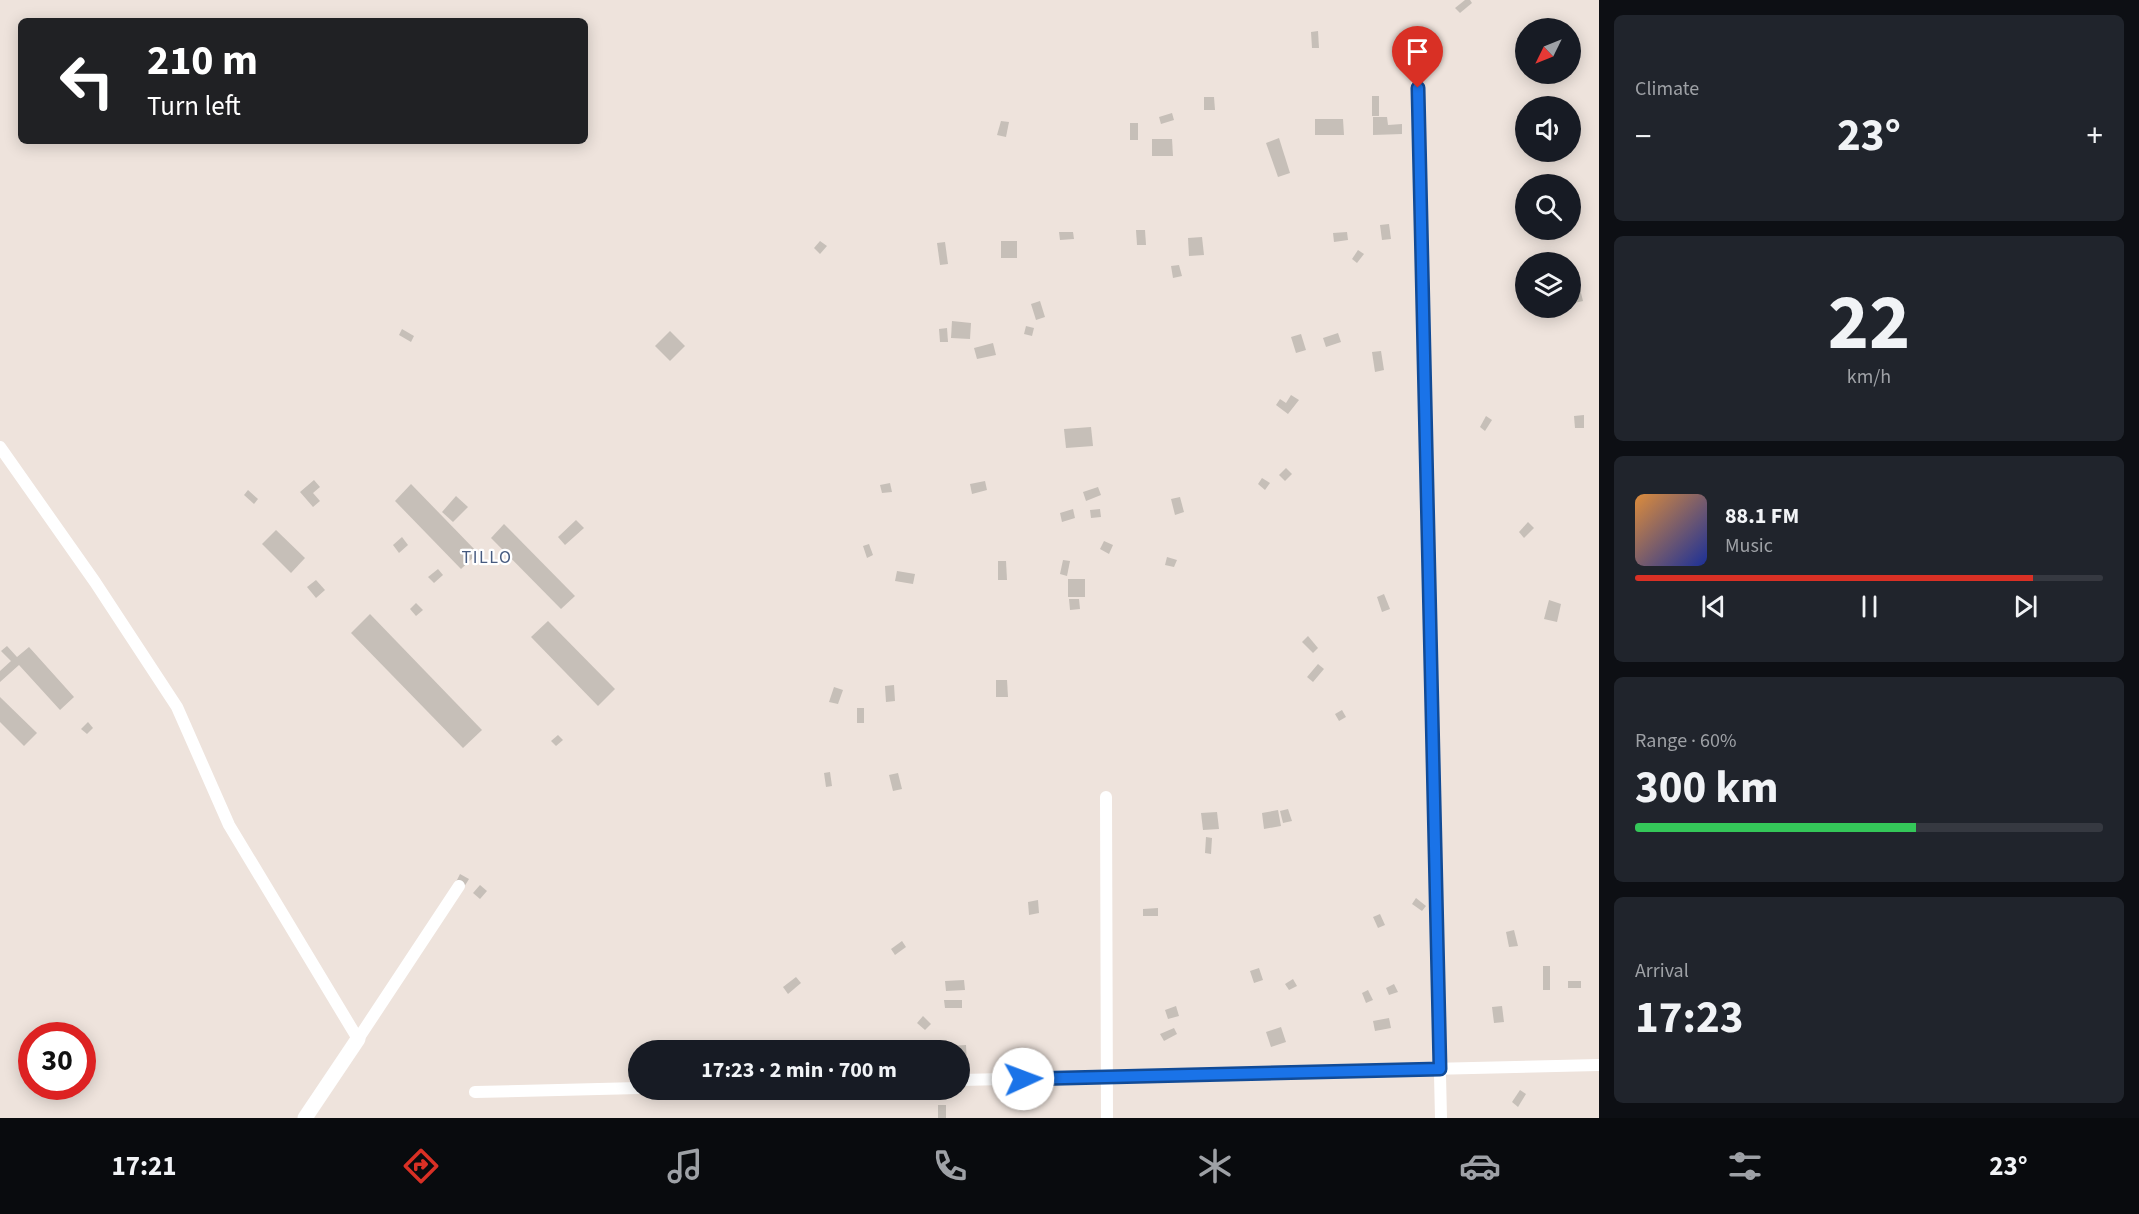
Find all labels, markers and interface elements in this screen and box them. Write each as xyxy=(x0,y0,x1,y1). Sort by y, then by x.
north arrow xyxy=(1515,18,1581,84)
map controls xyxy=(1515,18,1581,318)
pin xyxy=(1392,26,1443,88)
text: 210 m xyxy=(147,31,258,91)
icon: arrive xyxy=(1401,35,1434,68)
icon: left xyxy=(48,42,126,120)
text: Climate xyxy=(1635,75,1699,103)
text: Turn left xyxy=(147,87,241,126)
button: sound xyxy=(1515,96,1581,162)
text: 23° xyxy=(1837,104,1901,168)
text: − xyxy=(1635,113,1651,160)
text: + xyxy=(2087,113,2103,160)
button: search xyxy=(1515,174,1581,240)
button: layers xyxy=(1515,252,1581,318)
text: 22 xyxy=(1828,268,1910,379)
text: km/h xyxy=(1847,363,1891,391)
text: 88.1 FM xyxy=(1725,500,1799,532)
text: Music xyxy=(1725,532,1773,560)
district label: TILLO xyxy=(462,545,512,570)
icon: previous xyxy=(1697,590,1730,623)
icon: pause xyxy=(1853,590,1886,623)
icon: next xyxy=(2009,590,2042,623)
text: Range · 60% xyxy=(1635,727,1736,755)
text: 300 km xyxy=(1635,756,1779,820)
text: Arrival xyxy=(1635,957,1689,985)
text: 17:23 xyxy=(1635,986,1744,1050)
speed limit sign: 30 xyxy=(18,1022,96,1100)
position arrow xyxy=(991,1047,1055,1111)
text: 17:23 · 2 min · 700 m xyxy=(701,1054,897,1086)
icon: directions xyxy=(400,1145,442,1187)
icon: music xyxy=(664,1145,706,1187)
icon: phone xyxy=(929,1145,971,1187)
icon: climate xyxy=(1194,1145,1236,1187)
icon: car xyxy=(1459,1145,1501,1187)
icon: filters xyxy=(1724,1145,1766,1187)
text: 17:21 xyxy=(111,1147,177,1186)
text: 23° xyxy=(1989,1147,2028,1186)

